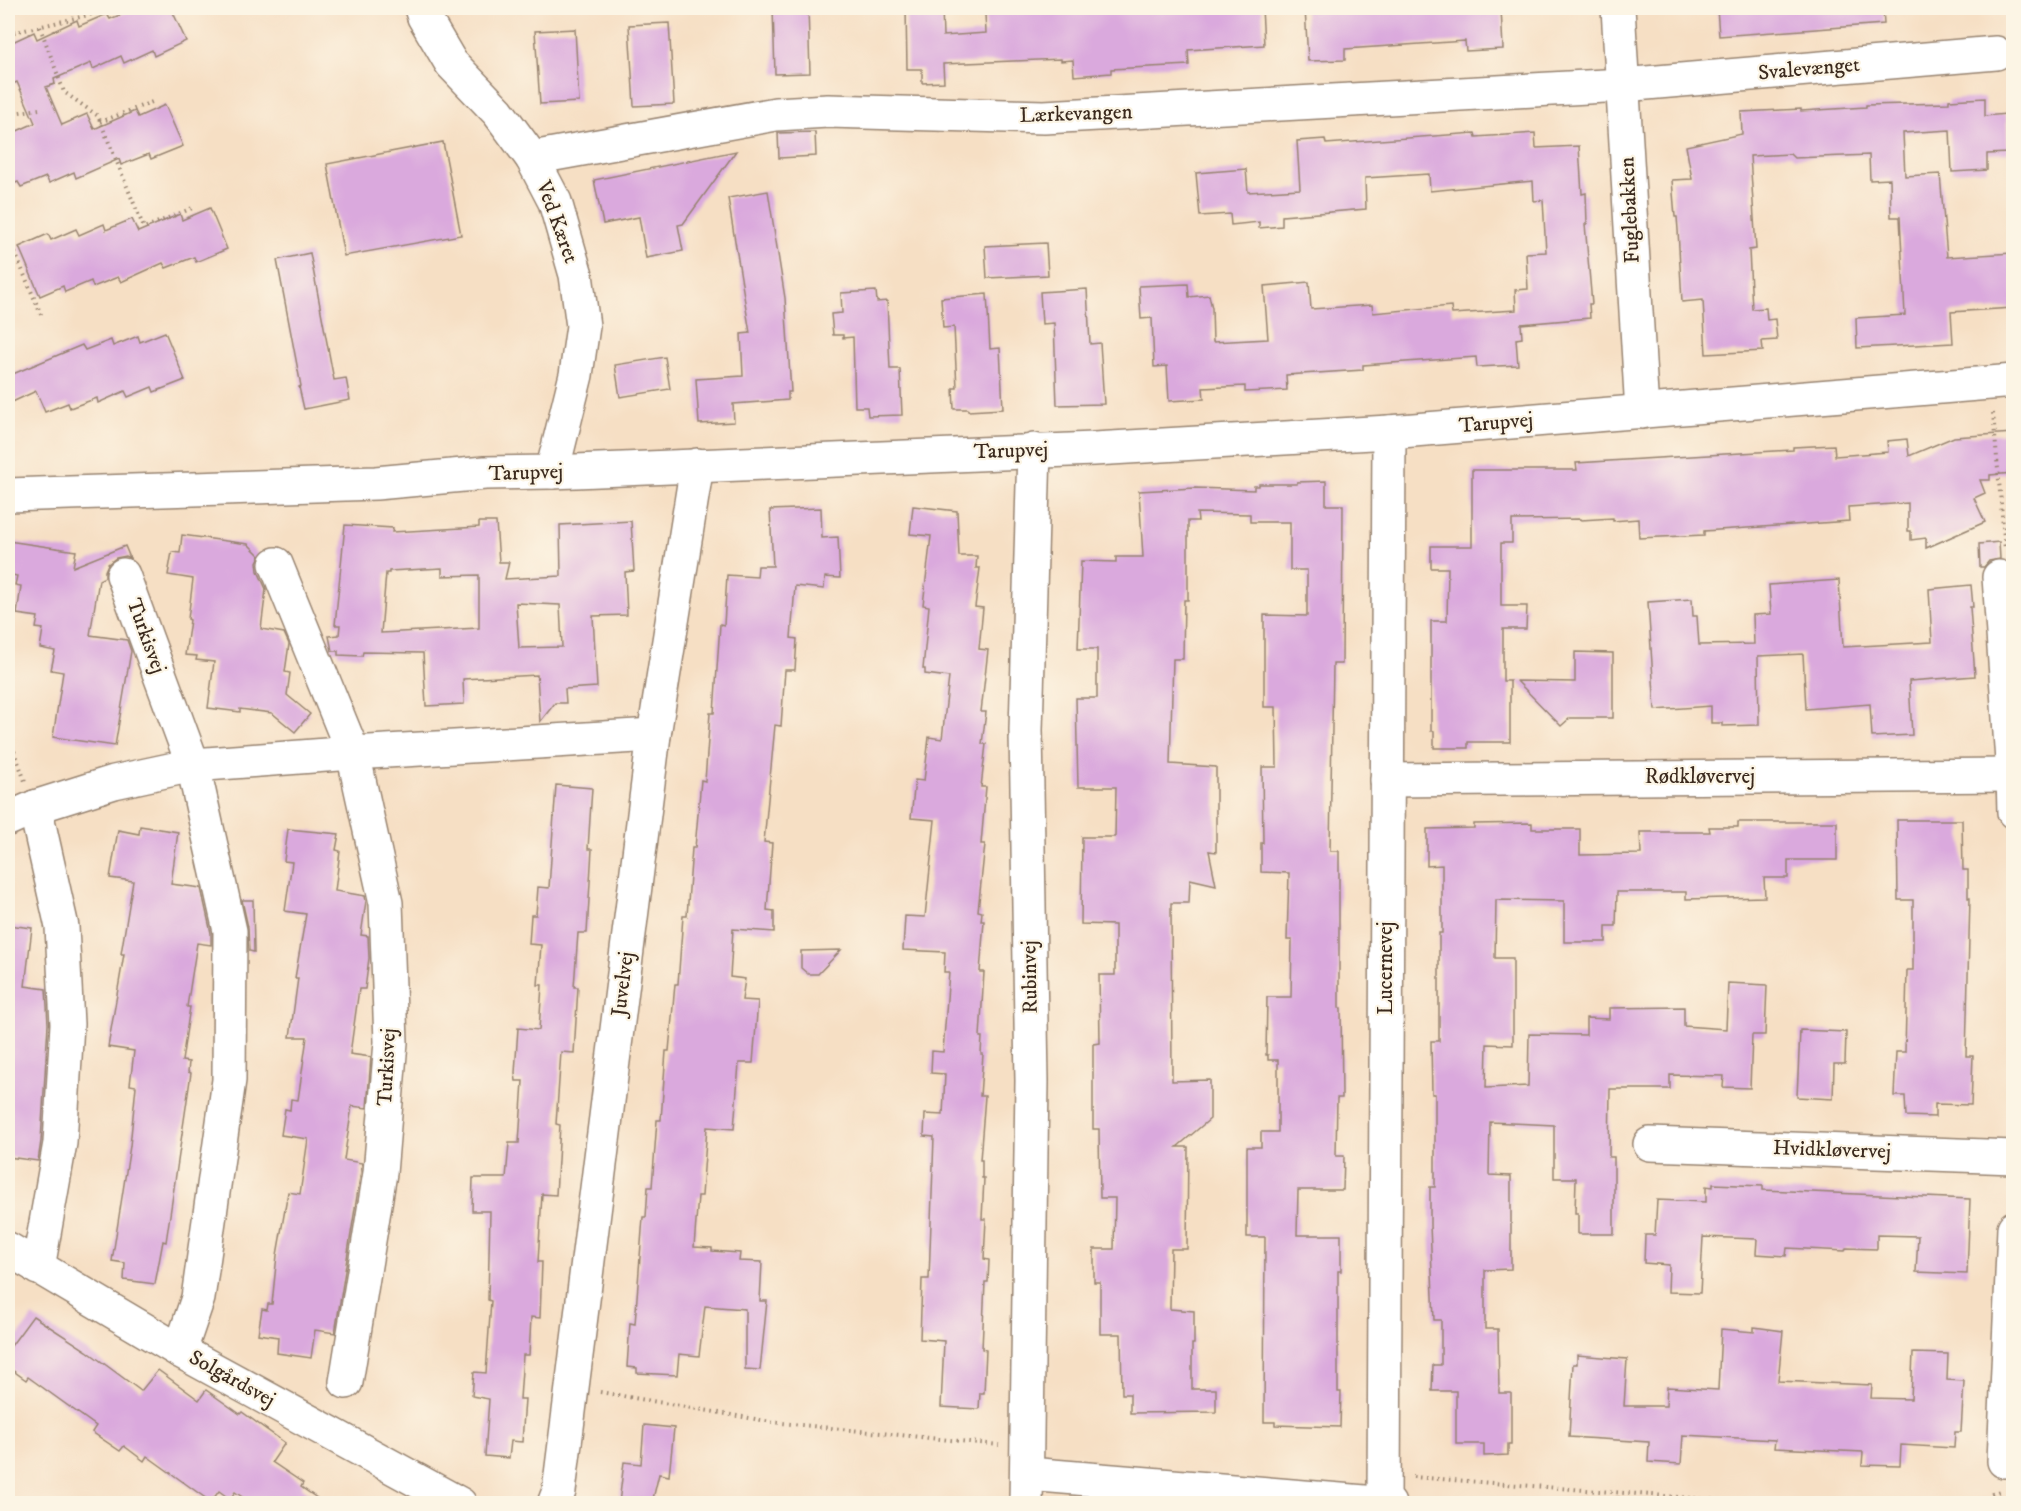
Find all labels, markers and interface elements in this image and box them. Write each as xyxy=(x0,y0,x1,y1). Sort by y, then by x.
street label: Svalevænget xyxy=(1757,52,1861,86)
street label: Lærkevangen xyxy=(1019,99,1133,129)
street label: Fuglebakken xyxy=(1614,156,1646,264)
street label: Ved Kæret xyxy=(530,176,584,267)
street label: Tarupvej xyxy=(1458,407,1534,439)
street label: Tarupvej xyxy=(973,437,1049,465)
street label: Tarupvej xyxy=(488,459,564,487)
street label: Turkisvej xyxy=(120,595,172,677)
street label: Rødkløvervej xyxy=(1645,764,1755,790)
street label: Lucernevej xyxy=(1373,921,1399,1015)
street label: Rubinvej xyxy=(1016,940,1044,1014)
street label: Juvelvej xyxy=(606,950,640,1020)
street label: Turkisvej xyxy=(372,1027,402,1107)
street label: Hvidkløvervej xyxy=(1772,1135,1892,1165)
street label: Solgårdsvej xyxy=(184,1345,280,1413)

